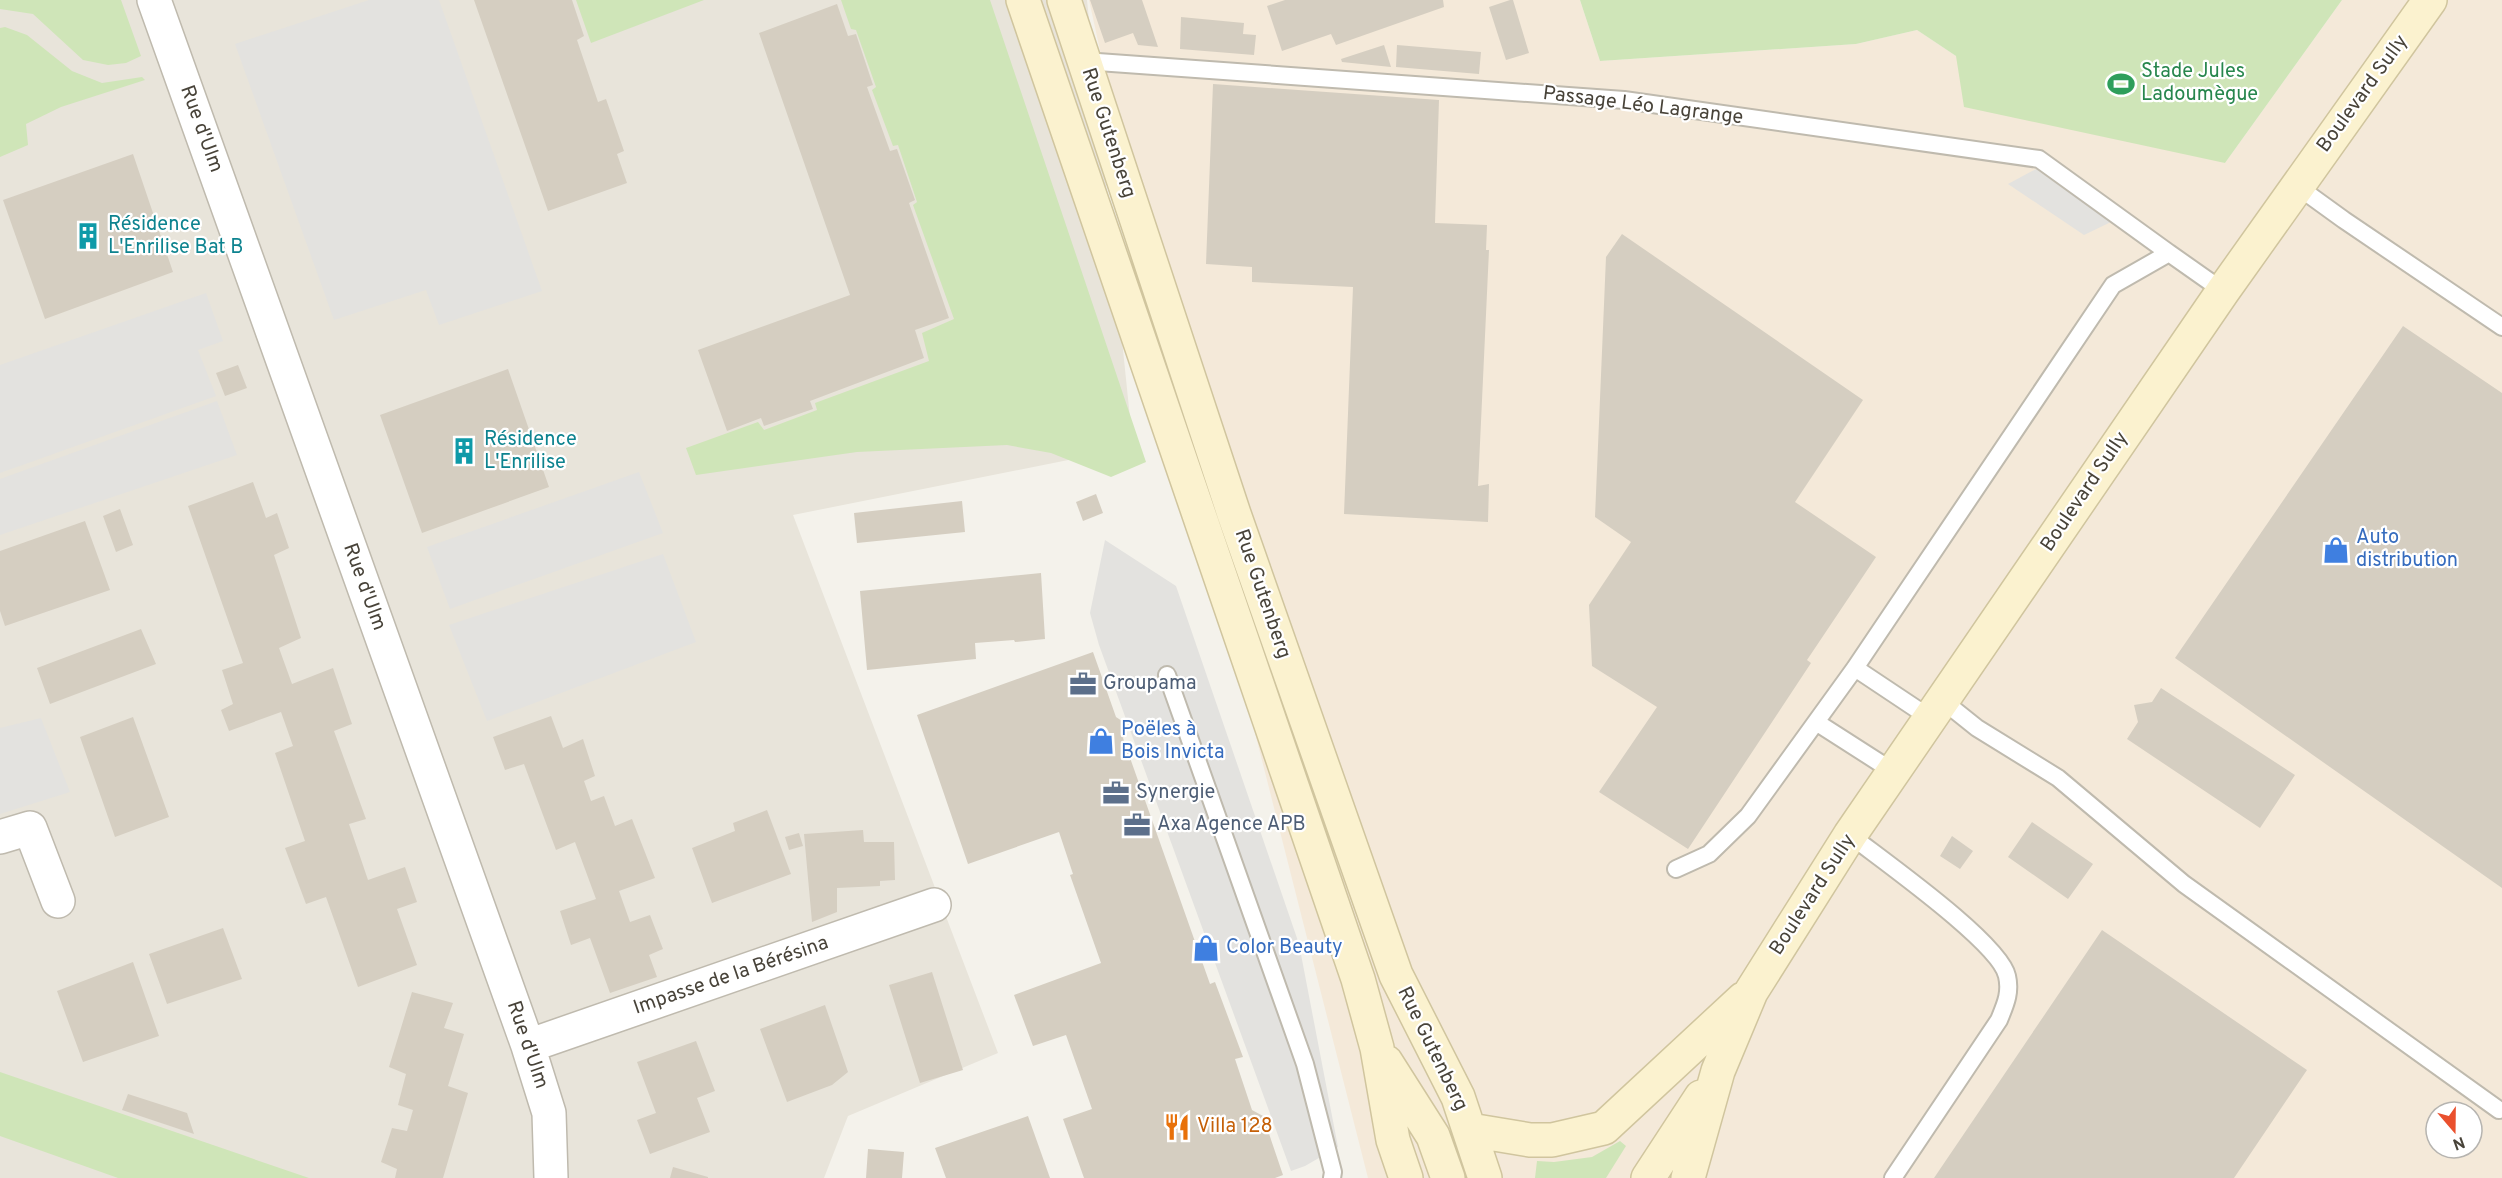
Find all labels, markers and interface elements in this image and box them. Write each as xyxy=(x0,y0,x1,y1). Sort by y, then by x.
street label: Boulevard Sully xyxy=(2311,30,2415,158)
place label: Stade Jules Ladoumègue xyxy=(2141,59,2258,108)
street label: Rue Gutenberg xyxy=(1075,65,1141,201)
sports icon: Stade Jules Ladoumègue xyxy=(2106,69,2136,99)
street label: Passage Léo Lagrange xyxy=(1541,81,1745,131)
street label: Rue d'Ulm xyxy=(173,82,229,176)
place label: Résidence L'Enrilise Bat B xyxy=(108,212,243,261)
building icon: Résidence L'Enrilise Bat B xyxy=(73,221,103,251)
place label: Résidence L'Enrilise xyxy=(484,427,577,476)
street label: Boulevard Sully xyxy=(2035,427,2135,557)
building icon: Résidence L'Enrilise xyxy=(449,436,479,466)
place label: Auto distribution xyxy=(2356,525,2458,574)
street label: Rue Gutenberg xyxy=(1228,526,1296,662)
shop icon: Auto distribution xyxy=(2321,535,2351,565)
street label: Rue d'Ulm xyxy=(336,540,392,634)
office icon: Groupama xyxy=(1068,669,1098,699)
place label: Groupama xyxy=(1103,671,1197,697)
place label: Poëles à Bois Invicta xyxy=(1121,717,1224,766)
shop icon: Poëles à Bois Invicta xyxy=(1086,726,1116,756)
office icon: Synergie xyxy=(1101,778,1131,808)
place label: Synergie xyxy=(1136,780,1215,806)
office icon: Axa Agence APB xyxy=(1122,810,1152,840)
place label: Axa Agence APB xyxy=(1157,812,1306,838)
street label: Boulevard Sully xyxy=(1764,829,1862,961)
street label: Impasse de la Bérésina xyxy=(630,930,832,1022)
shop icon: Color Beauty xyxy=(1191,933,1221,963)
place label: Color Beauty xyxy=(1226,935,1343,961)
street label: Rue Gutenberg xyxy=(1391,983,1473,1115)
street label: Rue d'Ulm xyxy=(500,998,554,1092)
north arrow xyxy=(2424,1100,2484,1160)
restaurant icon: Villa 128 xyxy=(1162,1112,1192,1142)
place label: Villa 128 xyxy=(1197,1114,1273,1140)
text: N xyxy=(2450,1131,2467,1154)

